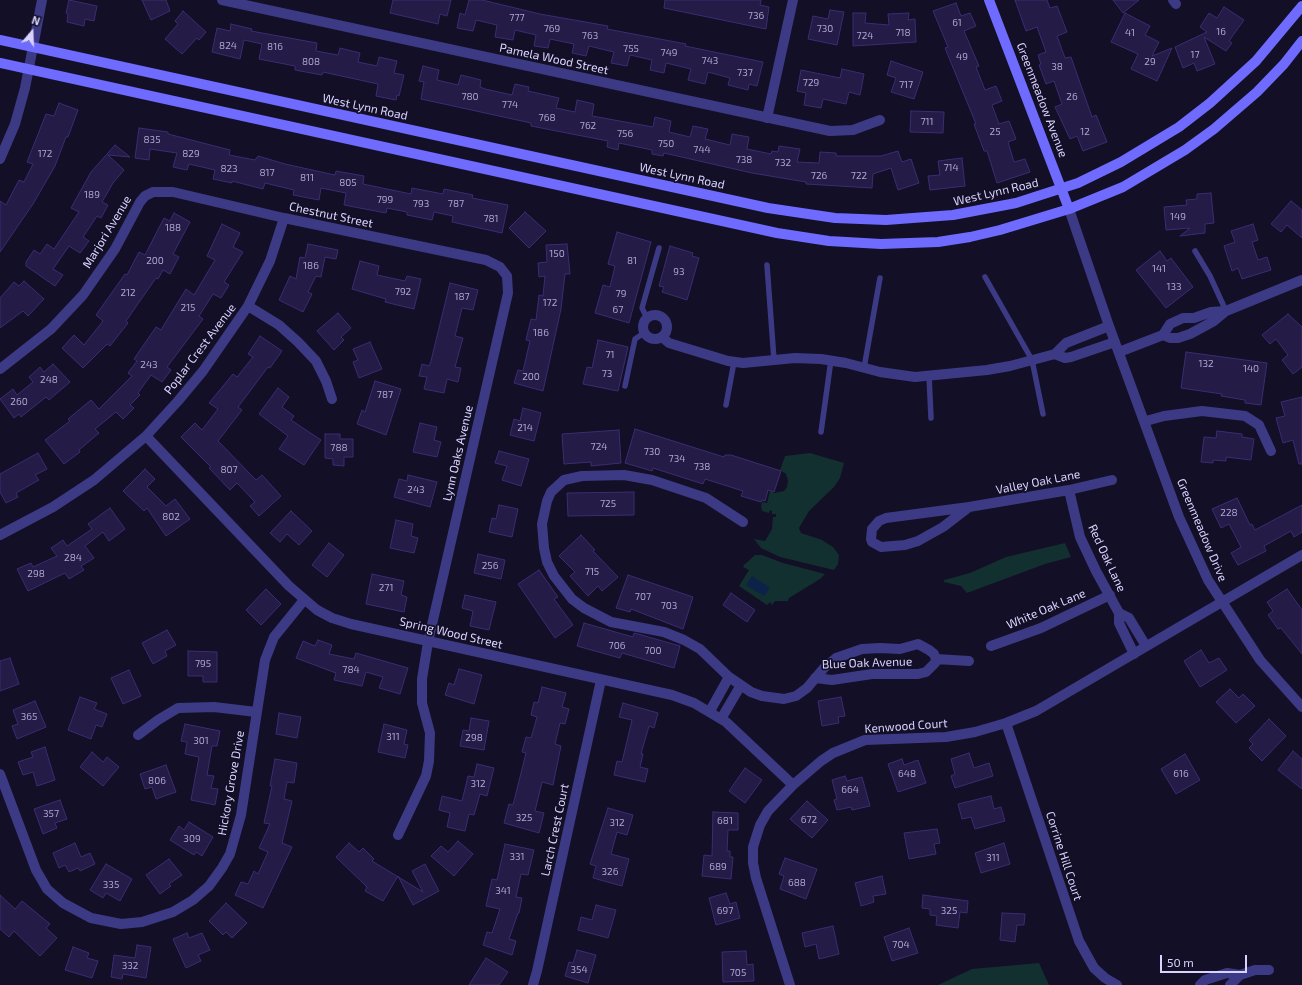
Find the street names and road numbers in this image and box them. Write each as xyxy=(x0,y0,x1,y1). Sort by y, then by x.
street label: Pamela Wood Street xyxy=(498,40,610,78)
street label: Greenmeadow Avenue xyxy=(1013,40,1071,160)
street label: West Lynn Road xyxy=(321,91,409,123)
street label: West Lynn Road xyxy=(638,160,726,192)
street label: West Lynn Road xyxy=(952,175,1040,209)
street label: Marjori Avenue xyxy=(80,193,134,271)
street label: Chestnut Street xyxy=(288,199,374,231)
street label: Poplar Crest Avenue xyxy=(161,301,239,397)
street label: Lynn Oaks Avenue xyxy=(440,404,476,502)
street label: Valley Oak Lane xyxy=(995,467,1081,497)
street label: Greenmeadow Drive xyxy=(1174,476,1230,584)
street label: Red Oak Lane xyxy=(1085,522,1129,594)
street label: White Oak Lane xyxy=(1004,586,1088,632)
street label: Spring Wood Street xyxy=(398,614,504,652)
street label: Blue Oak Avenue xyxy=(821,654,913,672)
street label: Kenwood Court xyxy=(864,716,948,736)
street label: Hickory Grove Drive xyxy=(215,729,247,837)
street label: Larch Crest Court xyxy=(538,782,572,878)
street label: Corrine Hill Court xyxy=(1043,810,1085,902)

